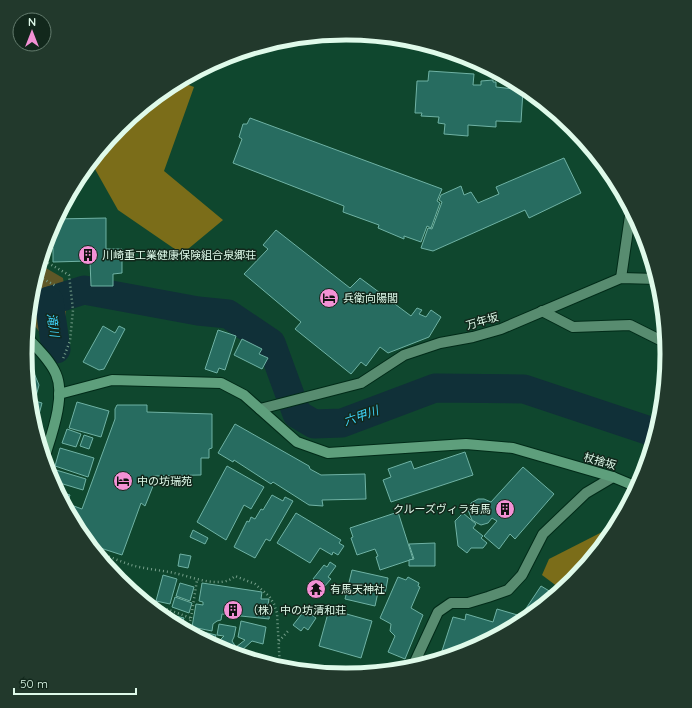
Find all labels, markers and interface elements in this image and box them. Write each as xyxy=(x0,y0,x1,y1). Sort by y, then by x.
north arrow xyxy=(12,12,52,52)
text: N xyxy=(28,15,36,29)
building icon: 川崎重工業健康保険組合泉郷荘 xyxy=(77,244,99,266)
place label: 川崎重工業健康保険組合泉郷荘 xyxy=(102,248,256,262)
hotel icon: 兵衛向陽閣 xyxy=(318,287,340,309)
place label: 兵衛向陽閣 xyxy=(343,291,398,305)
street label: 万年坂 xyxy=(464,310,500,332)
water label: 滝川 xyxy=(44,312,63,340)
water label: 六甲川 xyxy=(341,402,382,428)
street label: 杖捨坂 xyxy=(582,450,618,472)
hotel icon: 中の坊瑞苑 xyxy=(112,470,134,492)
place label: 中の坊瑞苑 xyxy=(137,474,192,488)
building icon: クルーズヴィラ有馬 xyxy=(494,498,516,520)
place label: クルーズヴィラ有馬 xyxy=(393,502,491,516)
temple icon: 有馬天神社 xyxy=(305,578,327,600)
place label: 有馬天神社 xyxy=(330,582,385,596)
building icon: （株）中の坊清和荘 xyxy=(222,599,244,621)
place label: （株）中の坊清和荘 xyxy=(247,603,346,617)
scale bar xyxy=(14,670,136,696)
text: 50 m xyxy=(20,676,48,691)

